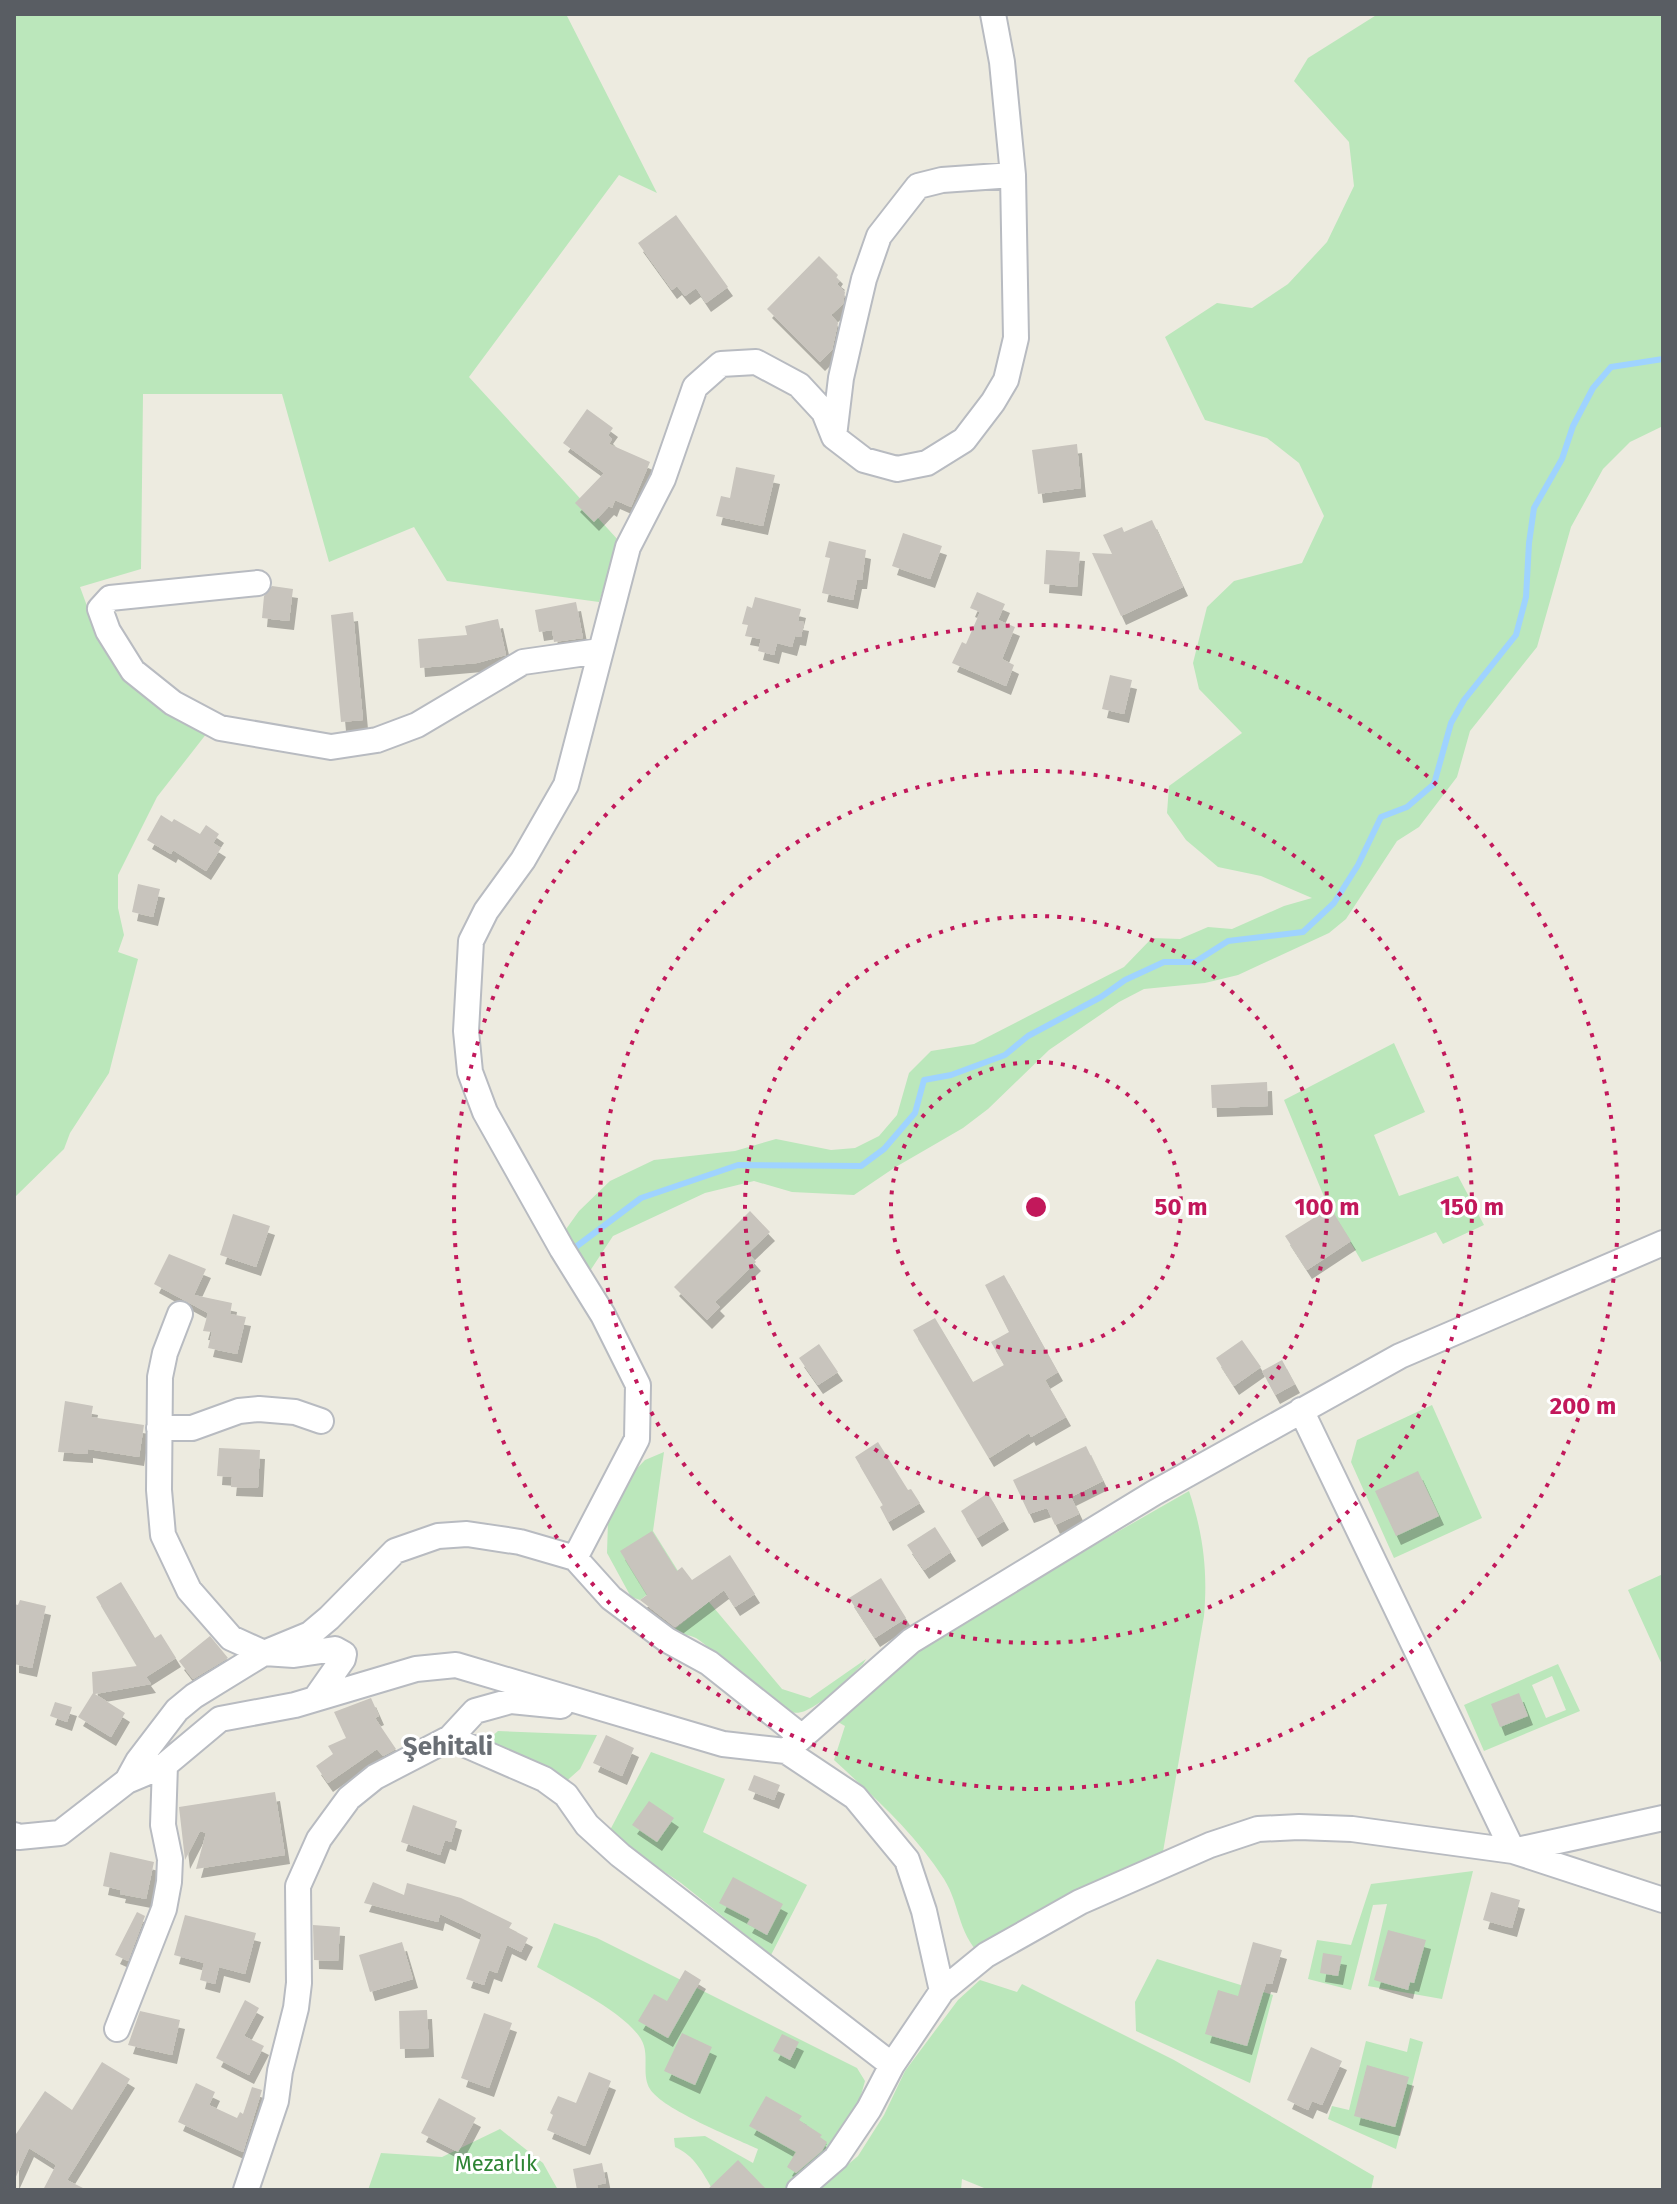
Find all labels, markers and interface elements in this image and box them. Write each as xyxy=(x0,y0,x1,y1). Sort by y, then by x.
centre of rings xyxy=(1022,1193,1050,1221)
text: 50 m xyxy=(1155,1193,1207,1221)
text: 100 m xyxy=(1294,1193,1360,1221)
text: 150 m xyxy=(1440,1193,1504,1221)
text: 200 m xyxy=(1550,1392,1616,1420)
district label: Şehitali xyxy=(403,1731,493,1762)
park label: Mezarlık xyxy=(455,2150,538,2177)

